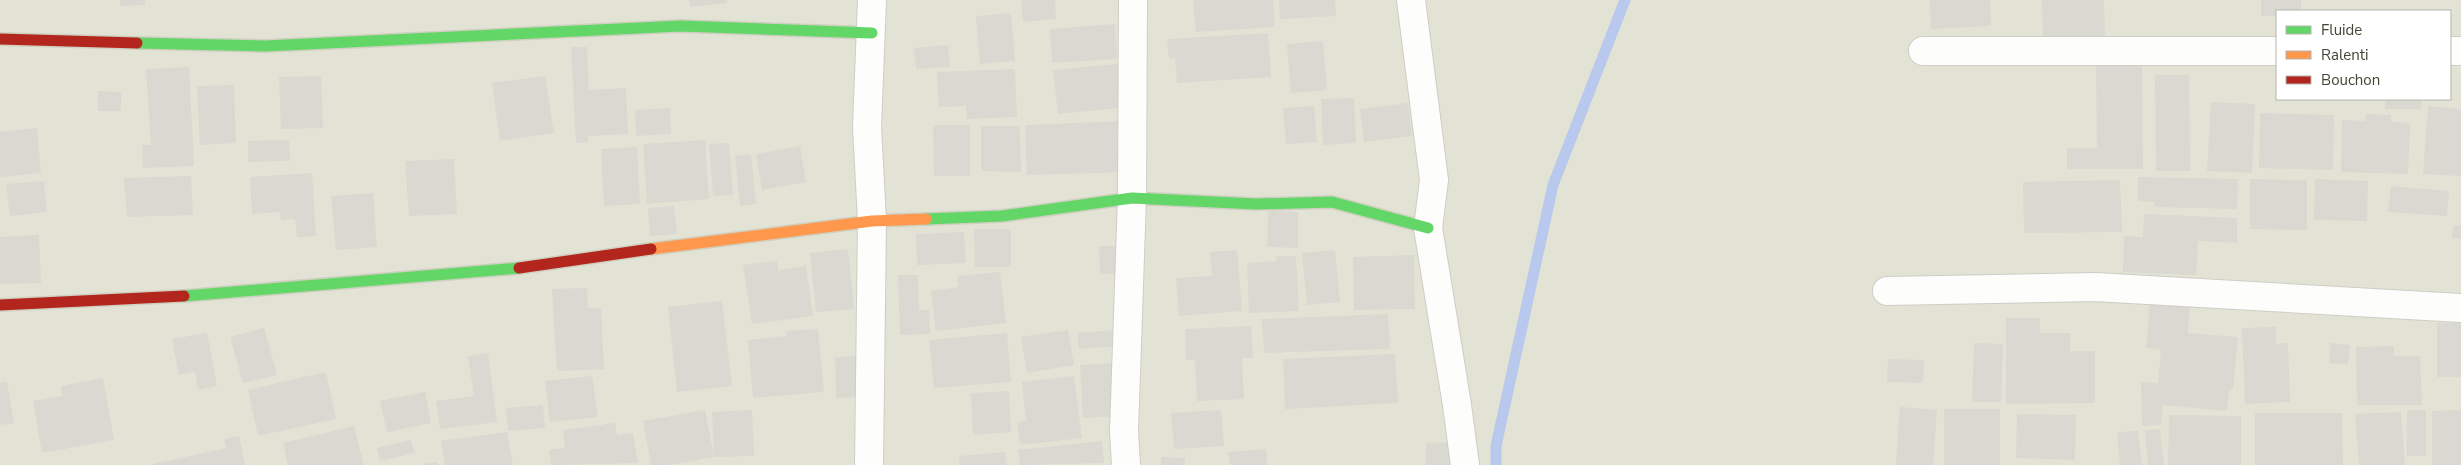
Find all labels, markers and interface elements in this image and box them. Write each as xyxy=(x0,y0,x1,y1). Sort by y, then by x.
legend xyxy=(2276,10,2451,100)
text: Fluide xyxy=(2321,20,2362,40)
text: Ralenti xyxy=(2321,45,2369,65)
text: Bouchon xyxy=(2321,70,2380,90)

